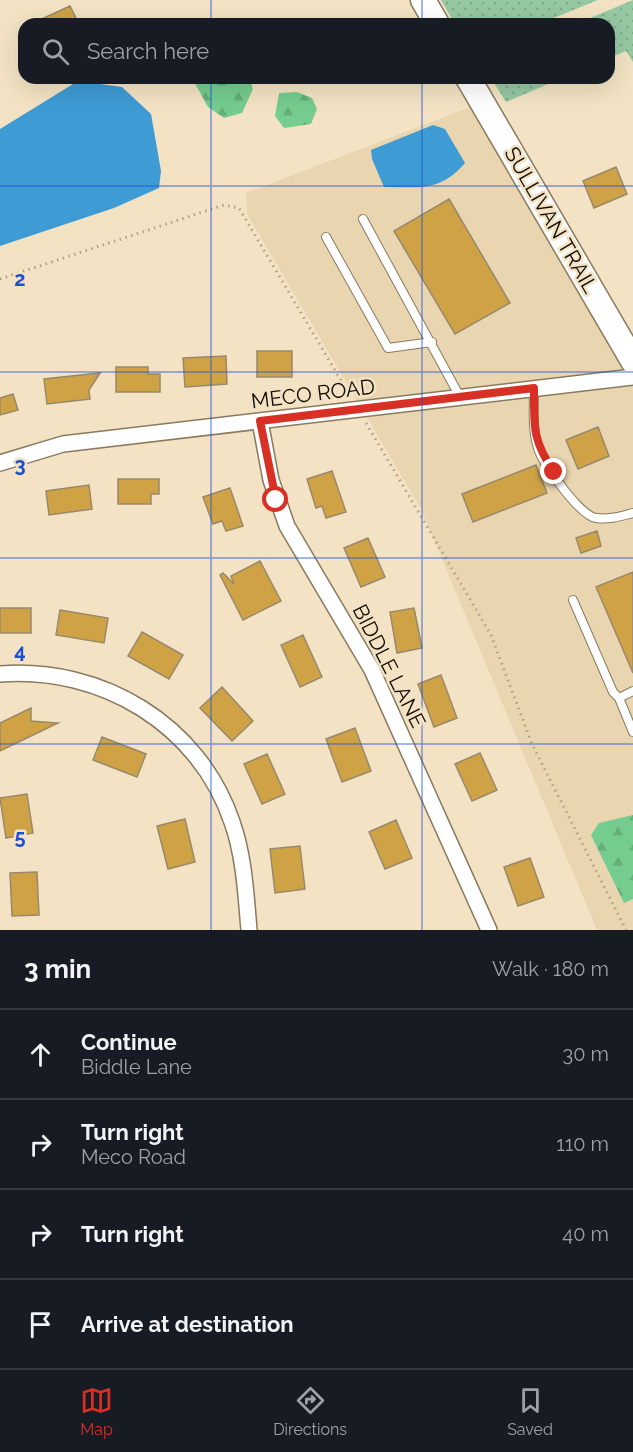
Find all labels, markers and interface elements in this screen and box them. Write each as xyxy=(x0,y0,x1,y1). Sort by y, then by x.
search box xyxy=(18,18,615,84)
icon: search xyxy=(39,35,72,68)
text: Search here xyxy=(87,38,209,64)
street label: SULLIVAN TRAIL xyxy=(499,142,603,297)
text: 2 xyxy=(14,267,26,291)
street label: MECO ROAD xyxy=(250,374,376,413)
text: 3 xyxy=(14,453,26,477)
route end xyxy=(540,458,566,484)
route start xyxy=(262,486,288,512)
street label: BIDDLE LANE xyxy=(348,600,431,732)
text: 4 xyxy=(14,639,26,663)
text: 5 xyxy=(14,825,26,849)
text: 3 min xyxy=(24,954,91,984)
text: Walk · 180 m xyxy=(492,957,609,981)
text: Continue xyxy=(81,1029,177,1055)
icon: ahead xyxy=(24,1038,57,1071)
text: 30 m xyxy=(563,1042,609,1066)
text: Biddle Lane xyxy=(81,1055,192,1079)
text: Turn right xyxy=(81,1119,184,1145)
icon: right xyxy=(24,1128,57,1161)
text: 110 m xyxy=(556,1132,609,1156)
text: Meco Road xyxy=(81,1145,186,1169)
icon: right xyxy=(24,1218,57,1251)
text: Turn right xyxy=(81,1221,184,1247)
text: 40 m xyxy=(562,1222,609,1246)
icon: arrive xyxy=(24,1308,57,1341)
text: Arrive at destination xyxy=(81,1311,294,1337)
tab: Map xyxy=(80,1384,113,1439)
tab: Directions xyxy=(273,1384,347,1439)
tab: Saved xyxy=(507,1384,553,1439)

